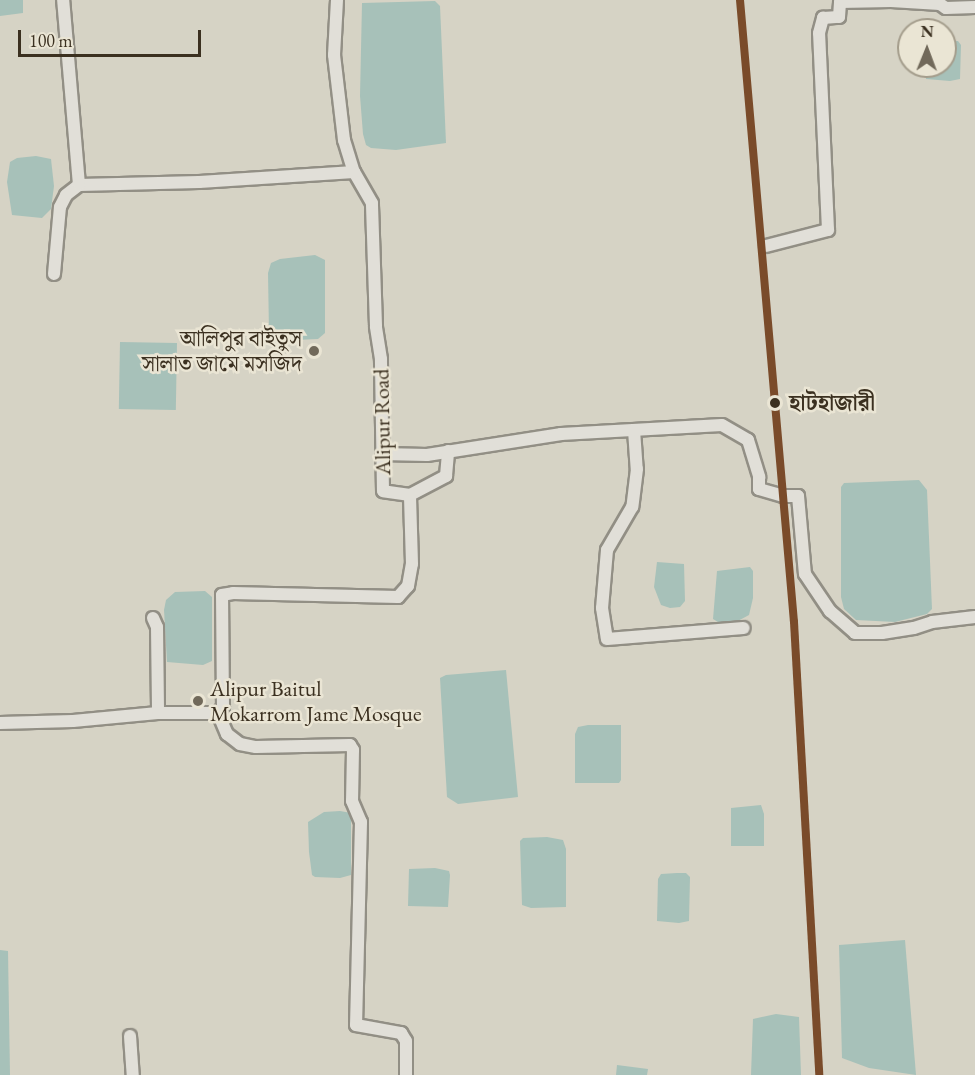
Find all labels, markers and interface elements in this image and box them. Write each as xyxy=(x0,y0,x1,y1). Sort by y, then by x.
scale bar xyxy=(21,18,204,56)
north arrow xyxy=(897,18,957,78)
text: N xyxy=(921,21,934,42)
text: 100 m xyxy=(29,29,73,52)
place label: আলিপুর বাইতুস সালাত জামে মসজিদ xyxy=(142,325,302,376)
marker: আলিপুর বাইতুস সালাত জামে মসজিদ xyxy=(307,344,321,358)
street label: Alipur Road xyxy=(368,368,396,476)
place label: হাটহাজারী xyxy=(789,390,875,416)
marker: হাটহাজারী xyxy=(766,394,784,412)
place label: Alipur Baitul Mokarrom Jame Mosque xyxy=(210,675,422,726)
marker: Alipur Baitul Mokarrom Jame Mosque xyxy=(191,694,205,708)

